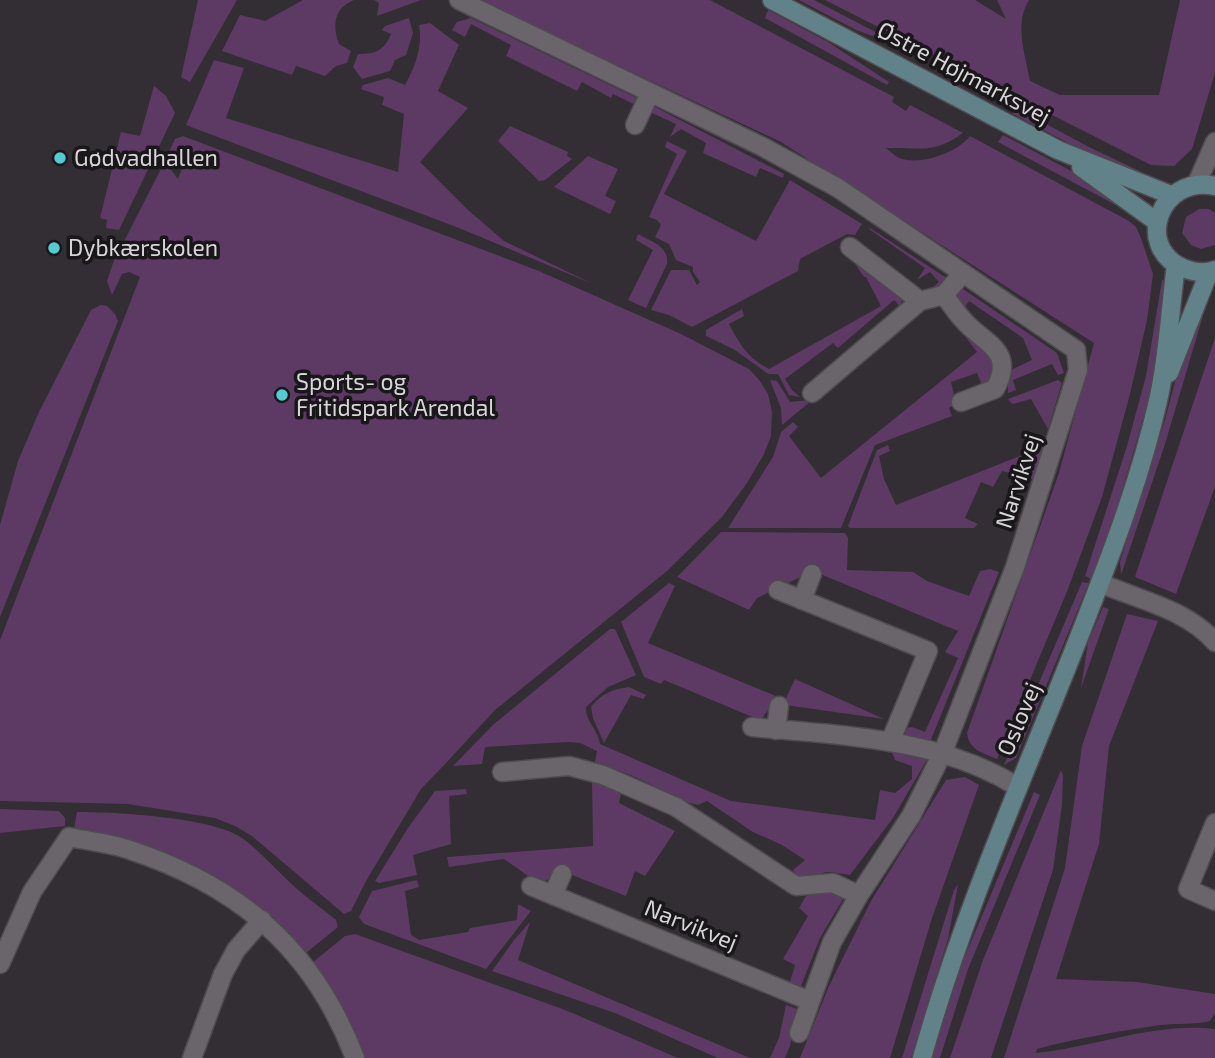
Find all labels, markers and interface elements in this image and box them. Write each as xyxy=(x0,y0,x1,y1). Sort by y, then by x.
street label: Østre Højmarksvej xyxy=(873,15,1056,129)
place label: Gødvadhallen xyxy=(74,143,218,171)
marker: Gødvadhallen xyxy=(52,150,68,166)
place label: Dybkærskolen xyxy=(68,233,218,261)
marker: Dybkærskolen xyxy=(46,240,62,256)
place label: Sports- og Fritidspark Arendal xyxy=(296,367,495,421)
marker: Sports- og Fritidspark Arendal xyxy=(274,387,290,403)
street label: Narvikvej xyxy=(989,430,1045,532)
street label: Oslovej xyxy=(990,678,1046,760)
street label: Narvikvej xyxy=(641,893,742,955)

